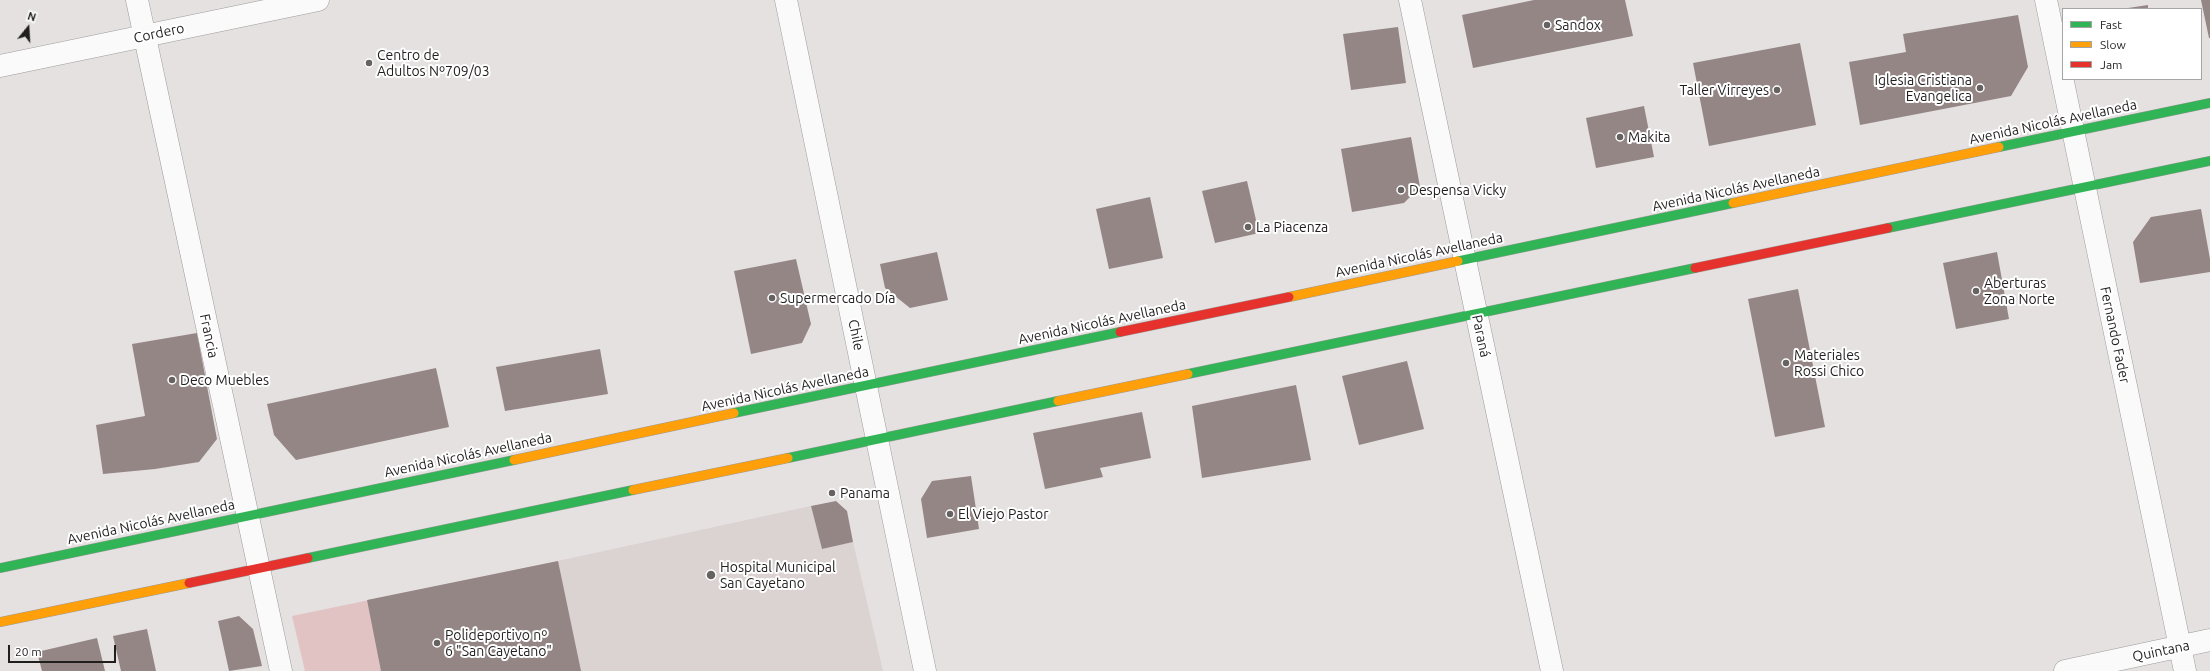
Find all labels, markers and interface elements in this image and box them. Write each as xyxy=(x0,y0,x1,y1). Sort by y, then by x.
north arrow xyxy=(8,8,48,48)
legend xyxy=(2062,8,2202,80)
text: N xyxy=(26,10,37,24)
place label: Sandox xyxy=(1555,17,1601,33)
text: Fast xyxy=(2100,18,2122,31)
street label: Cordero xyxy=(132,19,186,47)
marker: Sandox xyxy=(1542,20,1552,30)
text: Slow xyxy=(2100,38,2126,51)
place label: Centro de Adultos Nº709/03 xyxy=(377,47,490,80)
marker: Centro de Adultos Nº709/03 xyxy=(364,58,374,68)
text: Jam xyxy=(2100,58,2122,71)
place label: Iglesia Cristiana Evangelica xyxy=(1874,72,1972,104)
place label: Taller Virreyes xyxy=(1679,82,1769,98)
marker: Iglesia Cristiana Evangelica xyxy=(1975,83,1985,93)
marker: Taller Virreyes xyxy=(1772,85,1782,95)
street label: Avenida Nicolás Avellaneda xyxy=(1968,96,2138,148)
place label: Makita xyxy=(1628,129,1671,145)
marker: Makita xyxy=(1615,132,1625,142)
street label: Avenida Nicolás Avellaneda xyxy=(1651,163,1821,215)
place label: Despensa Vicky xyxy=(1409,182,1506,198)
marker: Despensa Vicky xyxy=(1396,185,1406,195)
place label: La Piacenza xyxy=(1256,219,1328,235)
marker: La Piacenza xyxy=(1243,222,1253,232)
street label: Avenida Nicolás Avellaneda xyxy=(1334,229,1504,281)
place label: Aberturas Zona Norte xyxy=(1984,275,2055,308)
street label: Fernando Fader xyxy=(2097,285,2133,385)
marker: Aberturas Zona Norte xyxy=(1971,286,1981,296)
place label: Supermercado Día xyxy=(780,290,895,306)
marker: Supermercado Día xyxy=(767,293,777,303)
street label: Avenida Nicolás Avellaneda xyxy=(1017,296,1187,348)
street label: Francia xyxy=(196,312,222,360)
street label: Paraná xyxy=(1468,313,1494,359)
street label: Chile xyxy=(845,318,867,352)
place label: Materiales Rossi Chico xyxy=(1794,347,1864,380)
marker: Materiales Rossi Chico xyxy=(1781,358,1791,368)
street label: Avenida Nicolás Avellaneda xyxy=(700,363,870,415)
place label: Deco Muebles xyxy=(180,372,269,388)
marker: Deco Muebles xyxy=(167,375,177,385)
street label: Avenida Nicolás Avellaneda xyxy=(383,429,553,481)
place label: Panama xyxy=(840,485,890,501)
marker: Panama xyxy=(827,488,837,498)
street label: Avenida Nicolás Avellaneda xyxy=(66,496,236,548)
place label: El Viejo Pastor xyxy=(958,506,1048,522)
marker: El Viejo Pastor xyxy=(945,509,955,519)
place label: Hospital Municipal San Cayetano xyxy=(720,559,836,592)
marker: Hospital Municipal San Cayetano xyxy=(705,569,717,581)
place label: Polideportivo nº 6 "San Cayetano" xyxy=(445,627,552,660)
scale bar xyxy=(10,637,118,663)
street label: Quintana xyxy=(2131,637,2191,665)
marker: Polideportivo nº 6 "San Cayetano" xyxy=(432,638,442,648)
text: 20 m xyxy=(15,645,42,658)

